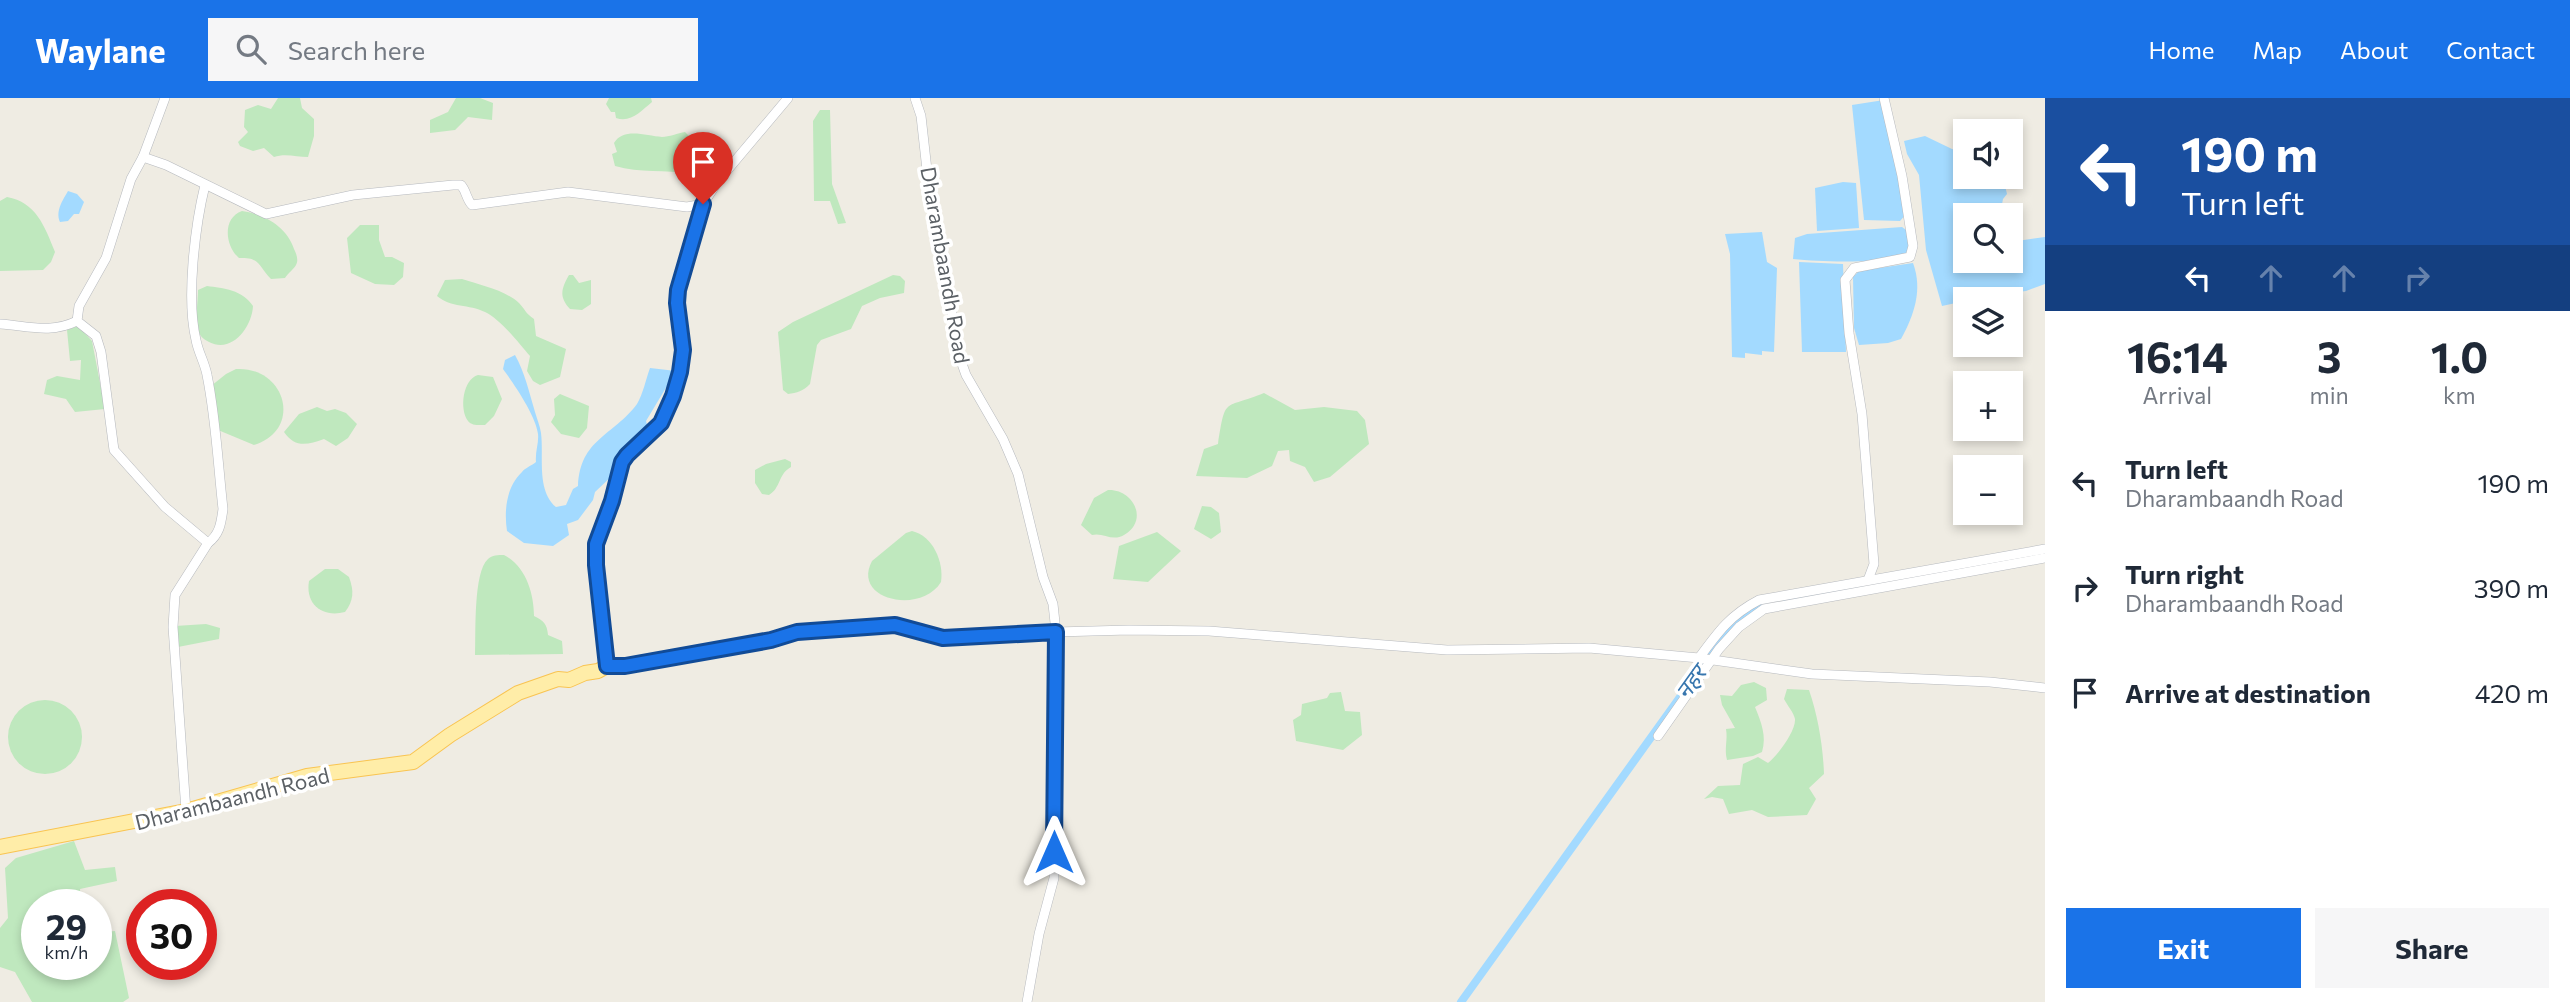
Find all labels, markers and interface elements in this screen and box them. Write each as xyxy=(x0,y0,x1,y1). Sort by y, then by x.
search box xyxy=(208,18,698,81)
text: Waylane xyxy=(35,29,166,70)
icon: search xyxy=(232,30,270,68)
text: Search here xyxy=(288,34,425,65)
text: Home xyxy=(2149,35,2215,64)
text: Map xyxy=(2253,35,2302,64)
text: About xyxy=(2340,35,2408,64)
text: Contact xyxy=(2446,35,2535,64)
map controls xyxy=(1953,119,2023,525)
button: sound xyxy=(1953,119,2023,189)
text: 190 m xyxy=(2181,122,2318,182)
icon: left xyxy=(2066,126,2157,217)
pin xyxy=(673,132,733,204)
icon: arrive xyxy=(684,143,722,181)
street label: Dharambaandh Road xyxy=(916,165,976,365)
text: Turn left xyxy=(2181,182,2305,222)
button: search xyxy=(1953,203,2023,273)
icon: left xyxy=(2179,259,2217,297)
icon: ahead xyxy=(2252,259,2290,297)
icon: ahead xyxy=(2325,259,2363,297)
icon: right xyxy=(2398,259,2436,297)
button: layers xyxy=(1953,287,2023,357)
text: 16:14 xyxy=(2127,330,2228,382)
text: 3 xyxy=(2317,330,2341,382)
text: 1.0 xyxy=(2431,330,2488,382)
button: + xyxy=(1953,371,2023,441)
text: Arrival xyxy=(2142,381,2212,409)
text: min xyxy=(2310,381,2349,409)
text: km xyxy=(2443,381,2476,409)
text: Turn left xyxy=(2125,453,2228,484)
button: − xyxy=(1953,455,2023,525)
icon: left xyxy=(2066,464,2104,502)
text: 190 m xyxy=(2477,467,2549,498)
text: Dharambaandh Road xyxy=(2125,484,2344,512)
text: Turn right xyxy=(2125,558,2244,589)
icon: right xyxy=(2066,569,2104,607)
text: 390 m xyxy=(2474,572,2549,603)
text: Dharambaandh Road xyxy=(2125,589,2344,617)
water label: नहर xyxy=(1669,656,1714,704)
icon: arrive xyxy=(2066,674,2104,712)
text: Arrive at destination xyxy=(2125,677,2371,708)
text: 420 m xyxy=(2475,677,2549,708)
street label: Dharambaandh Road xyxy=(132,762,332,834)
position arrow xyxy=(1017,815,1091,889)
speed limit sign: 30 xyxy=(126,889,217,980)
text: 29 xyxy=(46,904,87,947)
button: Exit xyxy=(2066,908,2301,988)
button: Share xyxy=(2315,908,2549,988)
text: km/h xyxy=(45,941,88,963)

